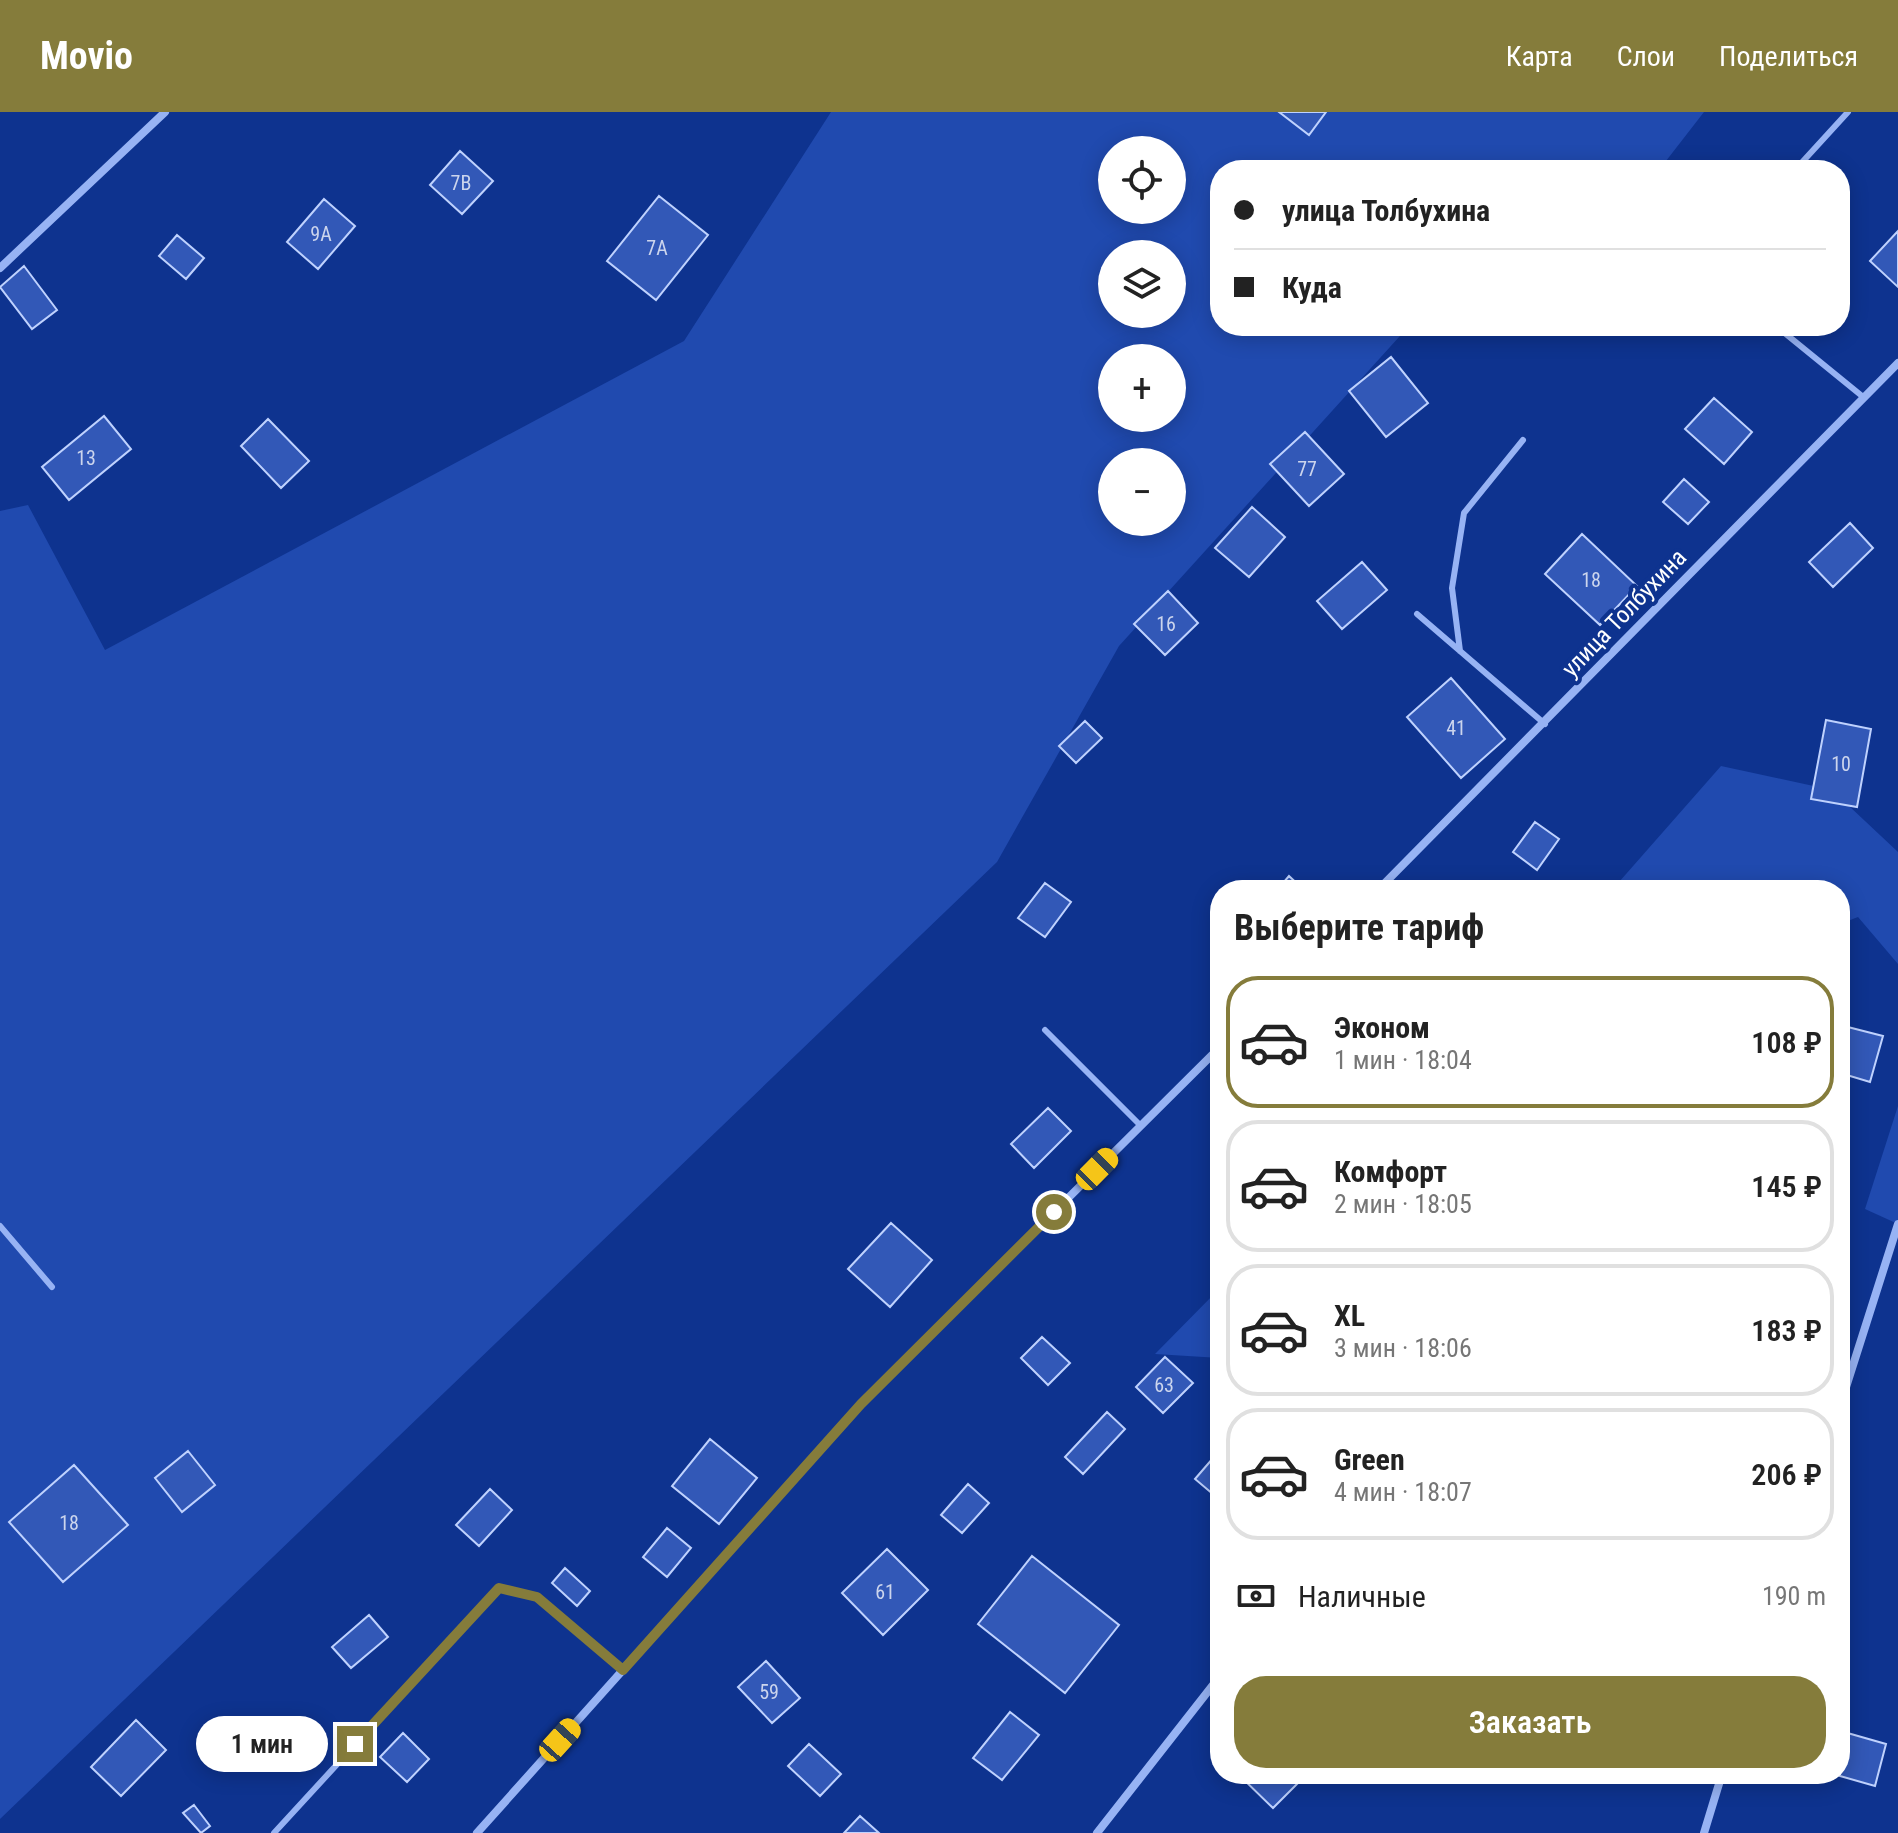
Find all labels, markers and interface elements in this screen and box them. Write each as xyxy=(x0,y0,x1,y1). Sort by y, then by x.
text: Movio xyxy=(40,34,133,78)
text: Карта xyxy=(1506,40,1573,73)
text: Слои xyxy=(1617,40,1675,73)
text: Поделиться xyxy=(1719,40,1858,73)
map controls xyxy=(1098,136,1186,536)
button: locate xyxy=(1098,136,1186,224)
house number: 7В xyxy=(451,171,471,195)
text: улица Толбухина xyxy=(1282,193,1490,228)
house number: 9А xyxy=(310,222,332,246)
house number: 7А xyxy=(646,236,668,260)
button: layers xyxy=(1098,240,1186,328)
text: Куда xyxy=(1282,270,1342,305)
button: + xyxy=(1098,344,1186,432)
house number: 13 xyxy=(76,446,96,470)
button: − xyxy=(1098,448,1186,536)
house number: 77 xyxy=(1297,457,1317,481)
street label: улица Толбухина xyxy=(1556,543,1692,683)
house number: 18 xyxy=(1581,568,1601,592)
house number: 16 xyxy=(1156,612,1176,636)
house number: 41 xyxy=(1446,716,1466,740)
house number: 10 xyxy=(1831,752,1851,776)
text: Выберите тариф xyxy=(1234,907,1484,949)
icon: car xyxy=(1238,1006,1310,1078)
text: Эконом xyxy=(1334,1010,1430,1045)
text: 108 ₽ xyxy=(1751,1025,1822,1060)
text: 1 мин · 18:04 xyxy=(1334,1045,1472,1075)
car xyxy=(1072,1144,1122,1194)
icon: car xyxy=(1238,1150,1310,1222)
text: Комфорт xyxy=(1334,1154,1447,1189)
text: 145 ₽ xyxy=(1751,1169,1822,1204)
text: 2 мин · 18:05 xyxy=(1334,1189,1472,1219)
route start xyxy=(1036,1194,1072,1230)
icon: car xyxy=(1238,1294,1310,1366)
text: XL xyxy=(1334,1298,1365,1333)
text: 183 ₽ xyxy=(1751,1313,1822,1348)
text: 3 мин · 18:06 xyxy=(1334,1333,1472,1363)
house number: 63 xyxy=(1154,1373,1174,1397)
icon: car xyxy=(1238,1438,1310,1510)
text: Green xyxy=(1334,1442,1405,1477)
text: 206 ₽ xyxy=(1751,1457,1822,1492)
text: 4 мин · 18:07 xyxy=(1334,1477,1472,1507)
house number: 18 xyxy=(59,1511,79,1535)
icon: cash xyxy=(1234,1574,1278,1618)
text: Наличные xyxy=(1298,1579,1426,1614)
house number: 61 xyxy=(875,1580,895,1604)
text: 190 m xyxy=(1762,1581,1826,1611)
button: Заказать xyxy=(1234,1676,1826,1768)
house number: 59 xyxy=(759,1680,779,1704)
car xyxy=(535,1714,585,1766)
callout: 1 мин xyxy=(195,1716,327,1772)
route end xyxy=(337,1726,373,1762)
text: 1 мин xyxy=(231,1729,293,1759)

